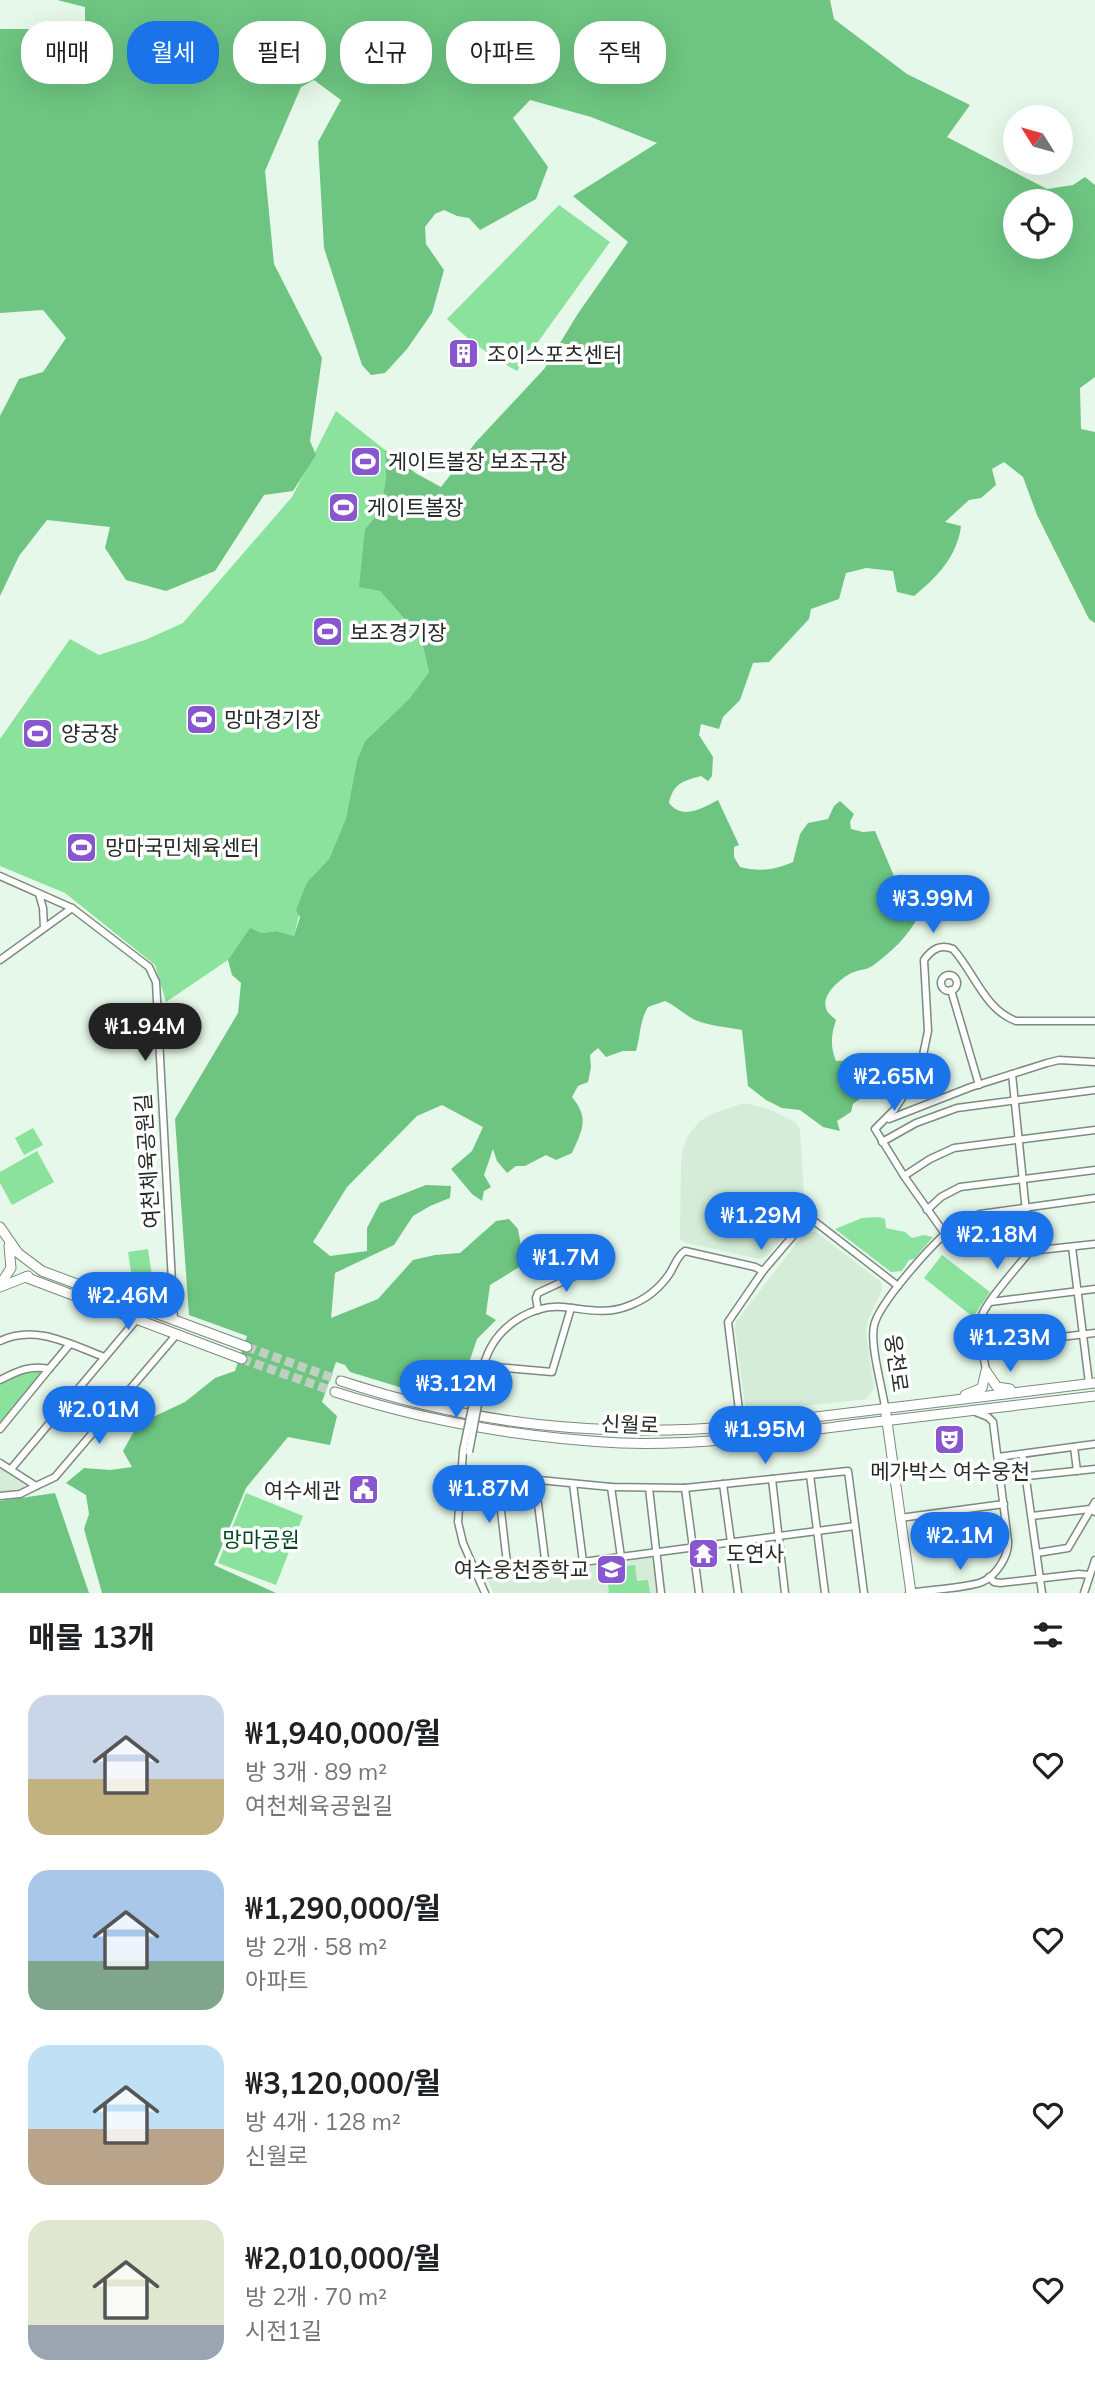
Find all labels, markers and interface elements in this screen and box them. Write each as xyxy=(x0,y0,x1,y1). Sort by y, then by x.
chip: 매매 xyxy=(21,21,113,84)
chip: 월세 xyxy=(127,21,219,84)
chip: 필터 xyxy=(233,21,326,84)
chip: 신규 xyxy=(340,21,432,84)
chip: 아파트 xyxy=(446,21,560,84)
chip: 주택 xyxy=(574,21,666,84)
north arrow xyxy=(1003,105,1073,175)
map controls xyxy=(1003,105,1073,259)
button: locate xyxy=(1003,189,1073,259)
building icon: 조이스포츠센터 xyxy=(447,337,481,371)
place label: 조이스포츠센터 xyxy=(487,341,622,367)
sports icon: 게이트볼장 보조구장 xyxy=(348,444,382,478)
place label: 게이트볼장 보조구장 xyxy=(388,448,567,474)
sports icon: 게이트볼장 xyxy=(327,490,361,524)
place label: 게이트볼장 xyxy=(367,494,464,520)
sports icon: 보조경기장 xyxy=(310,615,344,649)
place label: 보조경기장 xyxy=(350,619,447,645)
sports icon: 망마경기장 xyxy=(184,702,218,736)
place label: 망마경기장 xyxy=(224,706,321,732)
sports icon: 양궁장 xyxy=(21,716,55,750)
place label: 양궁장 xyxy=(61,720,119,746)
sports icon: 망마국민체육센터 xyxy=(65,830,99,864)
place label: 망마국민체육센터 xyxy=(105,834,260,860)
pin: ₩3.99M xyxy=(876,876,990,935)
text: ₩3.99M xyxy=(893,883,973,912)
pin: ₩1.94M xyxy=(88,1004,202,1063)
text: ₩1.94M xyxy=(105,1011,185,1040)
pin: ₩2.65M xyxy=(837,1054,951,1113)
text: ₩2.65M xyxy=(854,1061,934,1090)
street label: 여천체육공원길 xyxy=(129,1093,165,1229)
pin: ₩1.29M xyxy=(704,1192,818,1252)
text: ₩1.29M xyxy=(721,1200,801,1229)
pin: ₩2.18M xyxy=(940,1212,1054,1271)
text: ₩2.18M xyxy=(957,1219,1037,1248)
pin: ₩1.7M xyxy=(517,1234,615,1294)
text: ₩1.7M xyxy=(532,1242,600,1271)
pin: ₩2.46M xyxy=(71,1272,185,1332)
text: ₩2.46M xyxy=(88,1280,168,1309)
pin: ₩1.23M xyxy=(953,1314,1067,1374)
text: ₩1.23M xyxy=(970,1322,1050,1351)
street label: 웅천로 xyxy=(880,1332,914,1394)
pin: ₩3.12M xyxy=(399,1360,513,1420)
text: ₩3.12M xyxy=(416,1368,496,1397)
pin: ₩2.01M xyxy=(42,1386,156,1446)
text: ₩2.01M xyxy=(59,1394,139,1423)
pin: ₩1.95M xyxy=(708,1406,822,1466)
street label: 신월로 xyxy=(601,1410,659,1438)
text: ₩1.95M xyxy=(725,1414,805,1443)
theatre icon: 메가박스 여수웅천 xyxy=(933,1422,967,1456)
place label: 메가박스 여수웅천 xyxy=(870,1458,1030,1484)
pin: ₩1.87M xyxy=(432,1466,546,1525)
public building icon: 여수세관 xyxy=(347,1473,381,1507)
text: ₩1.87M xyxy=(449,1473,529,1502)
place label: 여수세관 xyxy=(264,1477,341,1503)
pin: ₩2.1M xyxy=(911,1512,1009,1572)
text: ₩2.1M xyxy=(926,1520,994,1549)
park label: 망마공원 xyxy=(222,1526,300,1552)
temple icon: 도연사 xyxy=(686,1536,720,1570)
place label: 도연사 xyxy=(726,1540,784,1566)
school or university icon: 여수웅천중학교 xyxy=(595,1552,629,1586)
place label: 여수웅천중학교 xyxy=(454,1556,589,1582)
icon: filters xyxy=(1029,1616,1067,1654)
text: 매물 13개 xyxy=(28,1618,155,1656)
text: ₩1,940,000/월 xyxy=(245,1714,441,1752)
icon: home xyxy=(84,1723,168,1807)
icon: heart xyxy=(1029,1746,1067,1784)
text: 방 3개 · 89 m² xyxy=(245,1757,387,1786)
text: 여천체육공원길 xyxy=(245,1791,393,1820)
text: ₩1,290,000/월 xyxy=(245,1889,441,1927)
icon: home xyxy=(84,1898,168,1982)
icon: heart xyxy=(1029,1921,1067,1959)
text: 방 2개 · 58 m² xyxy=(245,1932,387,1961)
text: 아파트 xyxy=(245,1966,308,1995)
text: ₩3,120,000/월 xyxy=(245,2064,441,2102)
icon: home xyxy=(84,2073,168,2157)
icon: heart xyxy=(1029,2096,1067,2134)
text: 방 4개 · 128 m² xyxy=(245,2107,401,2136)
text: 신월로 xyxy=(245,2141,308,2170)
text: ₩2,010,000/월 xyxy=(245,2239,441,2277)
icon: home xyxy=(84,2248,168,2332)
icon: heart xyxy=(1029,2271,1067,2309)
text: 방 2개 · 70 m² xyxy=(245,2282,387,2311)
text: 시전1길 xyxy=(245,2316,322,2345)

